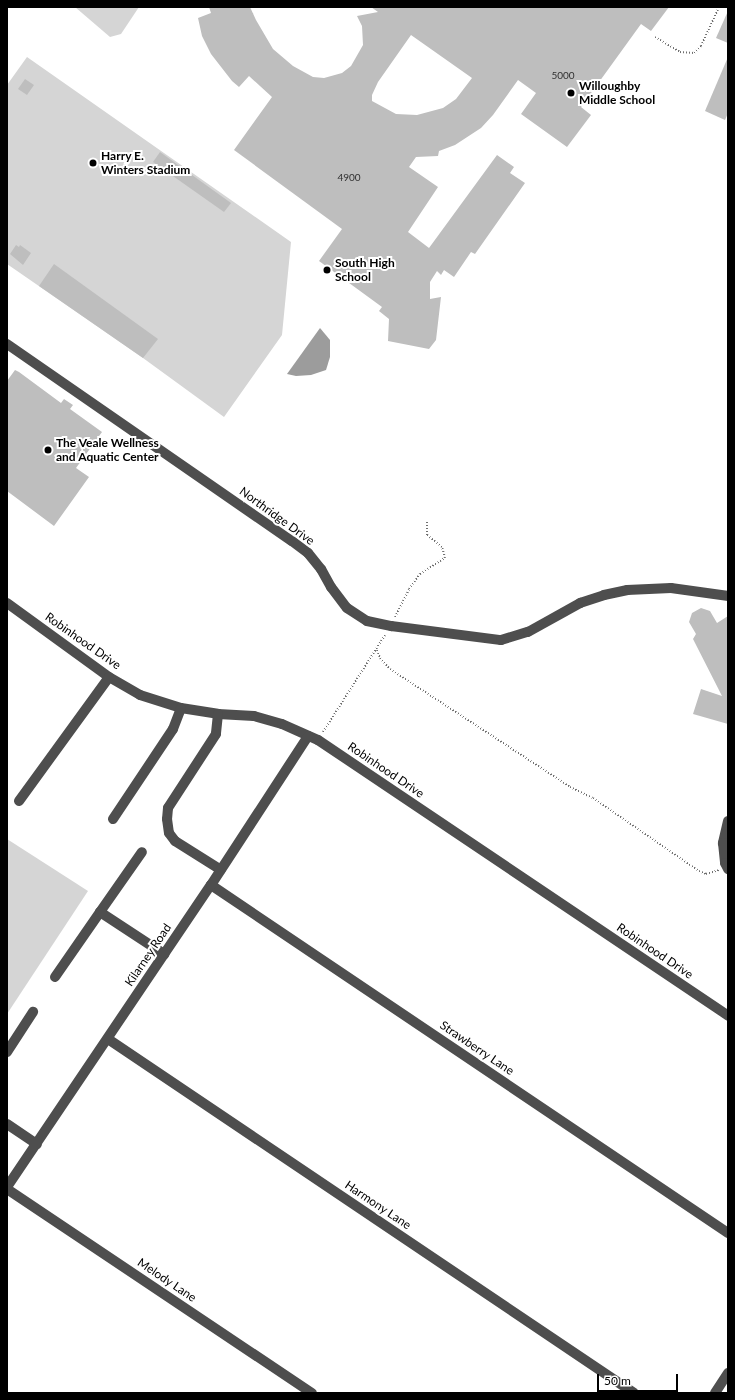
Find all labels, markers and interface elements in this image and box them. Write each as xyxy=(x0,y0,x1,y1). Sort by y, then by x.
house number: 5000 xyxy=(551,70,575,82)
place label: Willoughby Middle School xyxy=(579,79,655,107)
marker: Willoughby Middle School xyxy=(566,88,576,98)
place label: Harry E. Winters Stadium xyxy=(101,149,190,177)
marker: Harry E. Winters Stadium xyxy=(88,158,98,168)
house number: 4900 xyxy=(337,172,361,184)
place label: South High School xyxy=(335,256,395,284)
marker: South High School xyxy=(322,265,332,275)
place label: The Veale Wellness and Aquatic Center xyxy=(56,436,159,464)
marker: The Veale Wellness and Aquatic Center xyxy=(43,445,53,455)
street label: Northridge Drive xyxy=(237,484,317,548)
street label: Robinhood Drive xyxy=(42,610,124,672)
street label: Robinhood Drive xyxy=(345,739,427,801)
street label: Robinhood Drive xyxy=(614,920,696,982)
street label: Kilarney Road xyxy=(122,921,174,989)
street label: Strawberry Lane xyxy=(437,1018,517,1078)
street label: Harmony Lane xyxy=(342,1178,414,1232)
street label: Melody Lane xyxy=(135,1255,199,1305)
scale bar xyxy=(599,1366,680,1392)
text: 50 m xyxy=(604,1373,631,1388)

